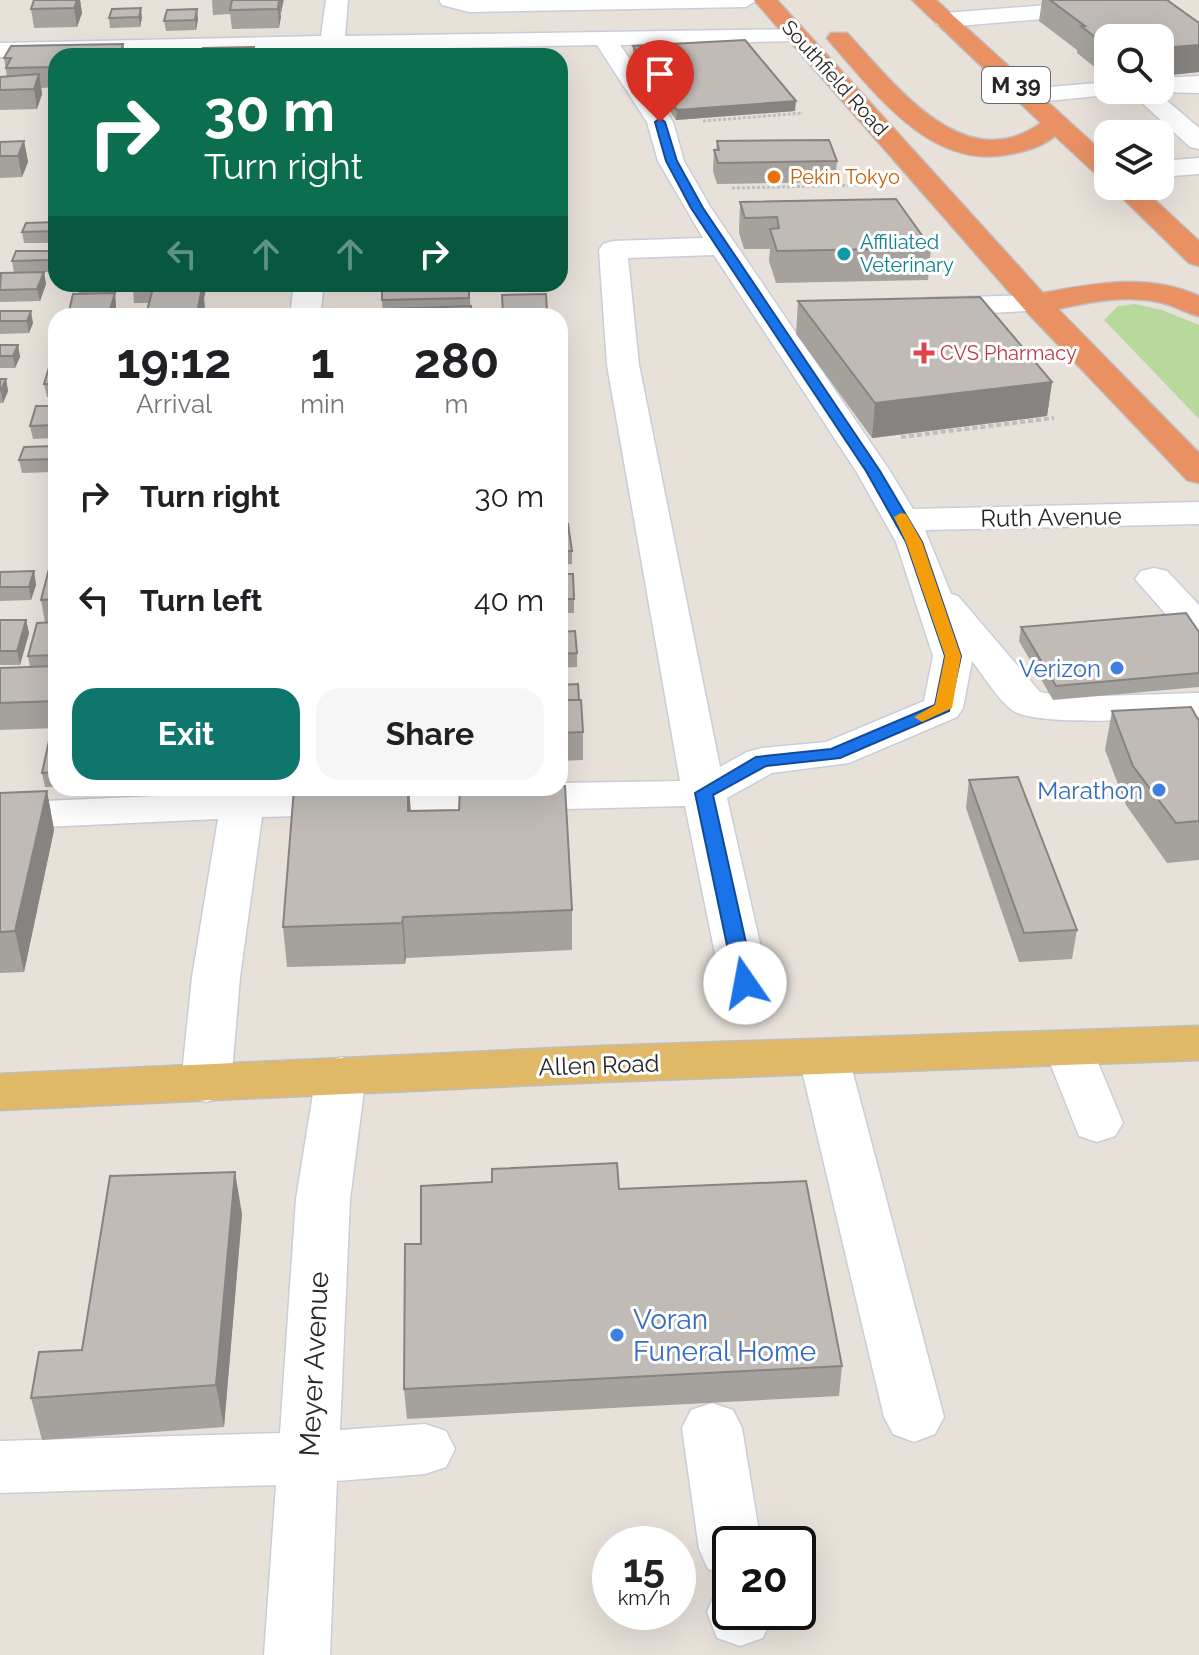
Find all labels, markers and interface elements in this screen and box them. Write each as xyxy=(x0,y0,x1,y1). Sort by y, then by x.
street label: Southfield Road xyxy=(777,15,893,141)
map controls xyxy=(1094,24,1174,200)
button: search xyxy=(1094,24,1174,104)
pin xyxy=(626,40,694,122)
icon: arrive xyxy=(638,52,682,96)
road number: M 39 xyxy=(982,67,1050,103)
text: 30 m xyxy=(204,78,335,144)
icon: right xyxy=(72,80,176,184)
button: layers xyxy=(1094,120,1174,200)
text: Turn right xyxy=(204,145,363,187)
place label: Pekin Tokyo xyxy=(790,165,900,189)
marker: Pekin Tokyo xyxy=(765,168,783,186)
place label: Affiliated Veterinary xyxy=(860,230,954,277)
icon: left xyxy=(160,232,204,276)
icon: ahead xyxy=(244,232,288,276)
icon: ahead xyxy=(328,232,372,276)
icon: right xyxy=(412,232,456,276)
marker: Affiliated Veterinary xyxy=(835,245,853,263)
text: 19:12 xyxy=(117,333,231,389)
text: 1 xyxy=(311,333,334,389)
text: 280 xyxy=(414,333,499,389)
place label: CVS Pharmacy xyxy=(940,341,1077,365)
marker: CVS Pharmacy xyxy=(915,344,933,362)
text: Arrival xyxy=(136,389,212,419)
text: min xyxy=(300,389,345,419)
text: m xyxy=(444,389,468,419)
icon: right xyxy=(72,474,116,518)
text: Turn right xyxy=(140,479,280,514)
text: 30 m xyxy=(474,479,544,514)
street label: Ruth Avenue xyxy=(980,501,1122,533)
icon: left xyxy=(72,578,116,622)
text: Turn left xyxy=(140,583,262,618)
text: 40 m xyxy=(474,583,544,618)
place label: Verizon xyxy=(1019,654,1101,683)
marker: Verizon xyxy=(1108,659,1126,677)
button: Exit xyxy=(72,688,300,780)
button: Share xyxy=(316,688,544,780)
place label: Marathon xyxy=(1037,776,1143,805)
marker: Marathon xyxy=(1150,781,1168,799)
position arrow xyxy=(703,941,787,1025)
street label: Allen Road xyxy=(538,1048,660,1082)
street label: Meyer Avenue xyxy=(293,1271,335,1457)
place label: Voran Funeral Home xyxy=(633,1303,816,1368)
marker: Voran Funeral Home xyxy=(608,1326,626,1344)
speed limit sign: 20 xyxy=(712,1526,816,1630)
text: 15 xyxy=(623,1544,665,1591)
text: km/h xyxy=(618,1586,670,1610)

